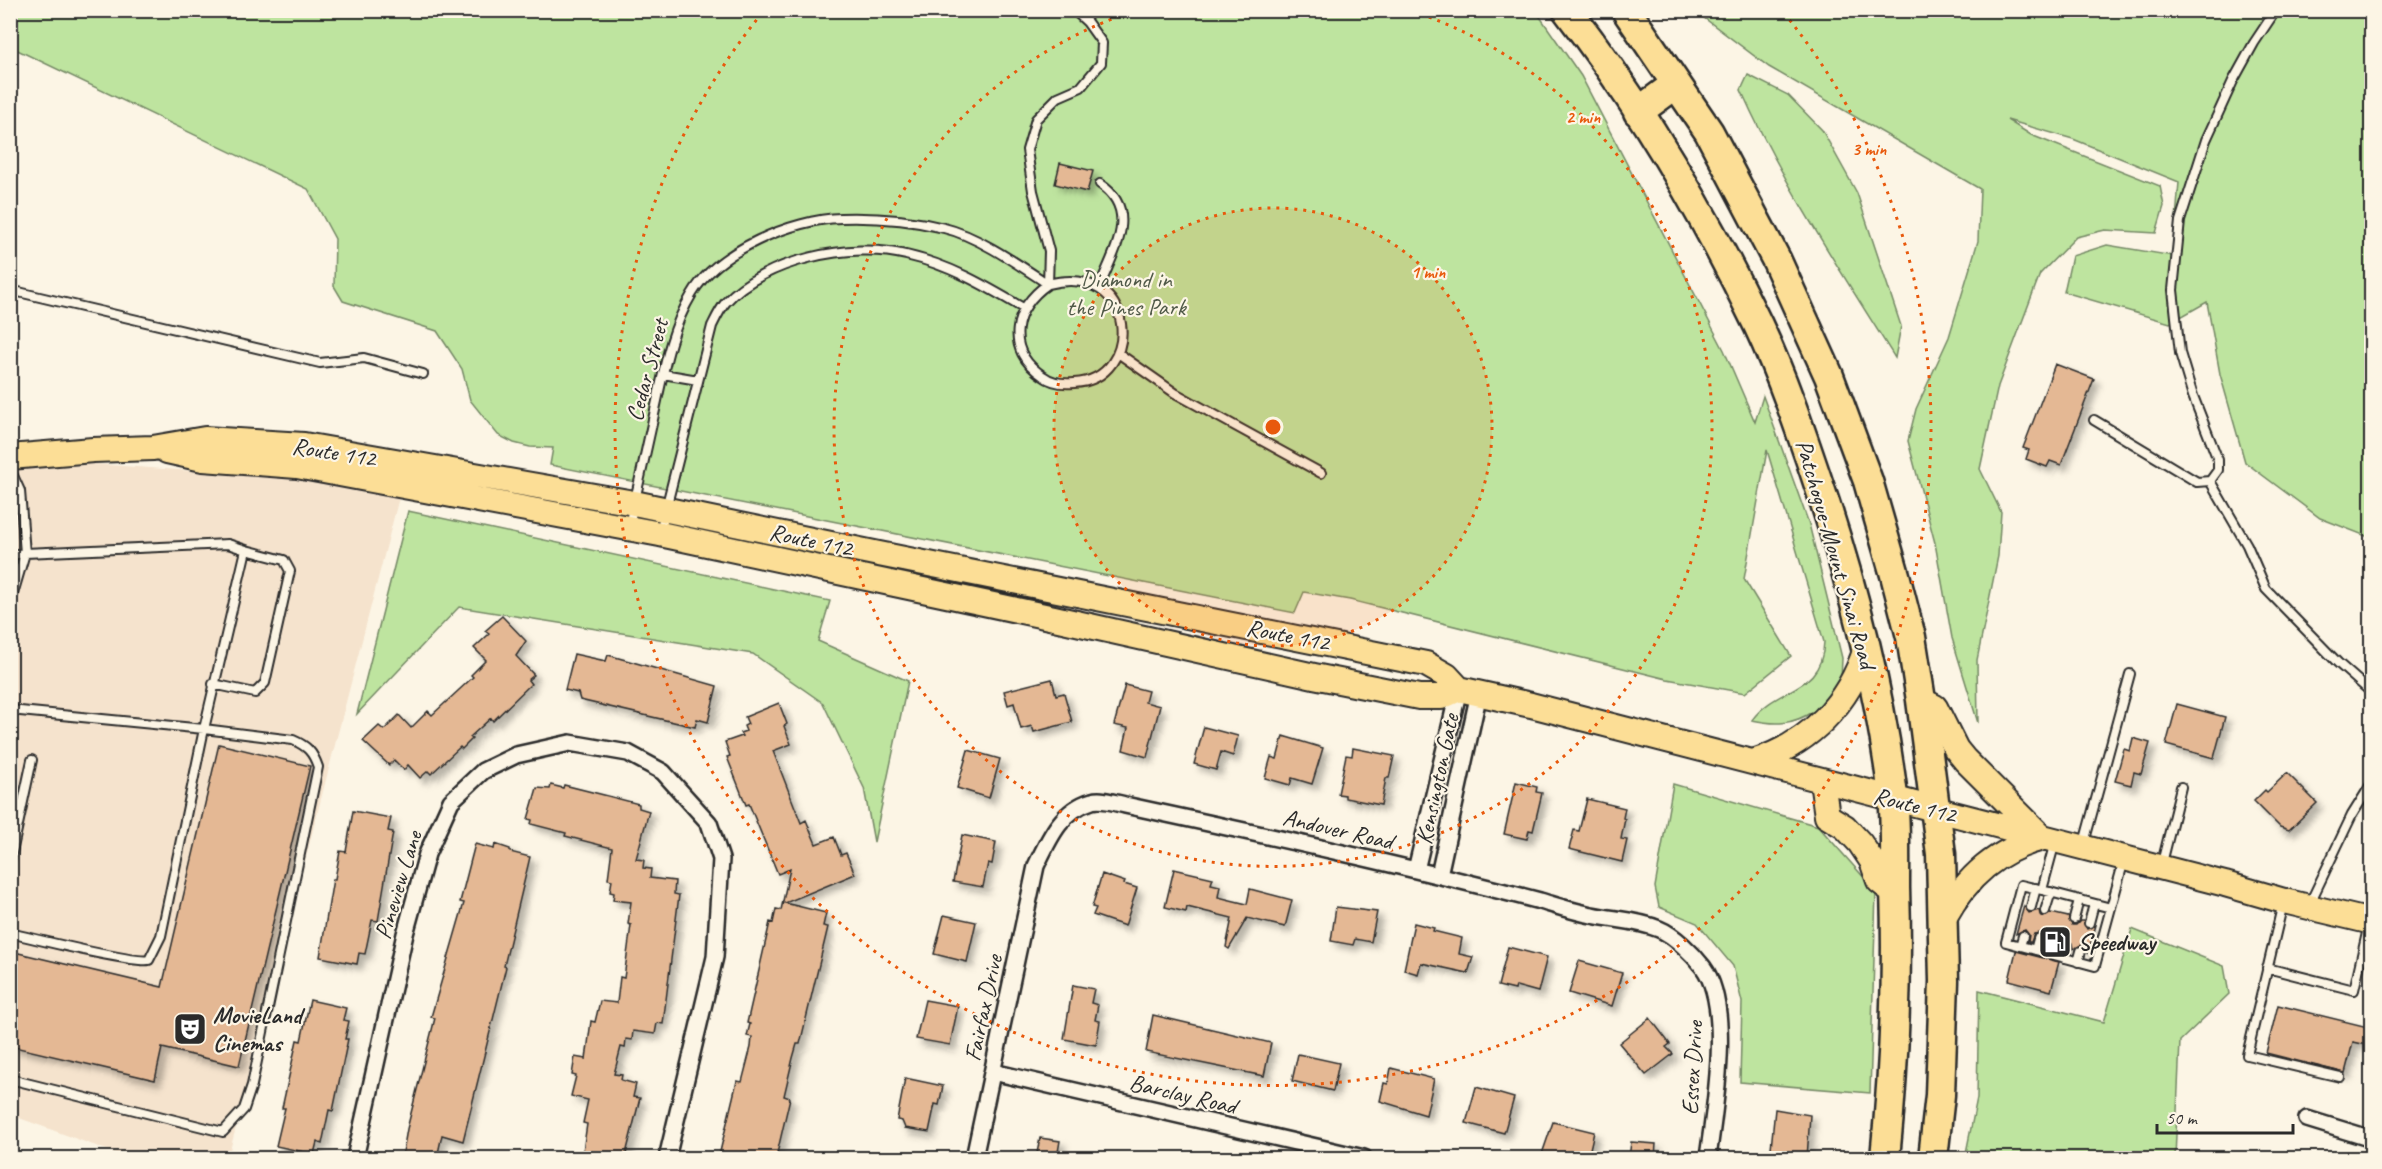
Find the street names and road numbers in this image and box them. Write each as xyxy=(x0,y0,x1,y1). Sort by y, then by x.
street label: Cedar Street xyxy=(619,314,676,424)
street label: Route 112 xyxy=(290,431,380,474)
street label: Patchogue-Mount Sinai Road xyxy=(1789,436,1884,675)
street label: Route 112 xyxy=(767,517,857,564)
street label: Route 112 xyxy=(1244,612,1334,658)
street label: Kensington Gate xyxy=(1409,709,1466,847)
street label: Route 112 xyxy=(1871,780,1961,830)
street label: Andover Road xyxy=(1280,802,1399,857)
street label: Pineview Lane xyxy=(367,825,429,943)
street label: Fairfax Drive xyxy=(957,950,1009,1064)
street label: Essex Drive xyxy=(1675,1018,1710,1116)
street label: Barclay Road xyxy=(1127,1067,1243,1122)

